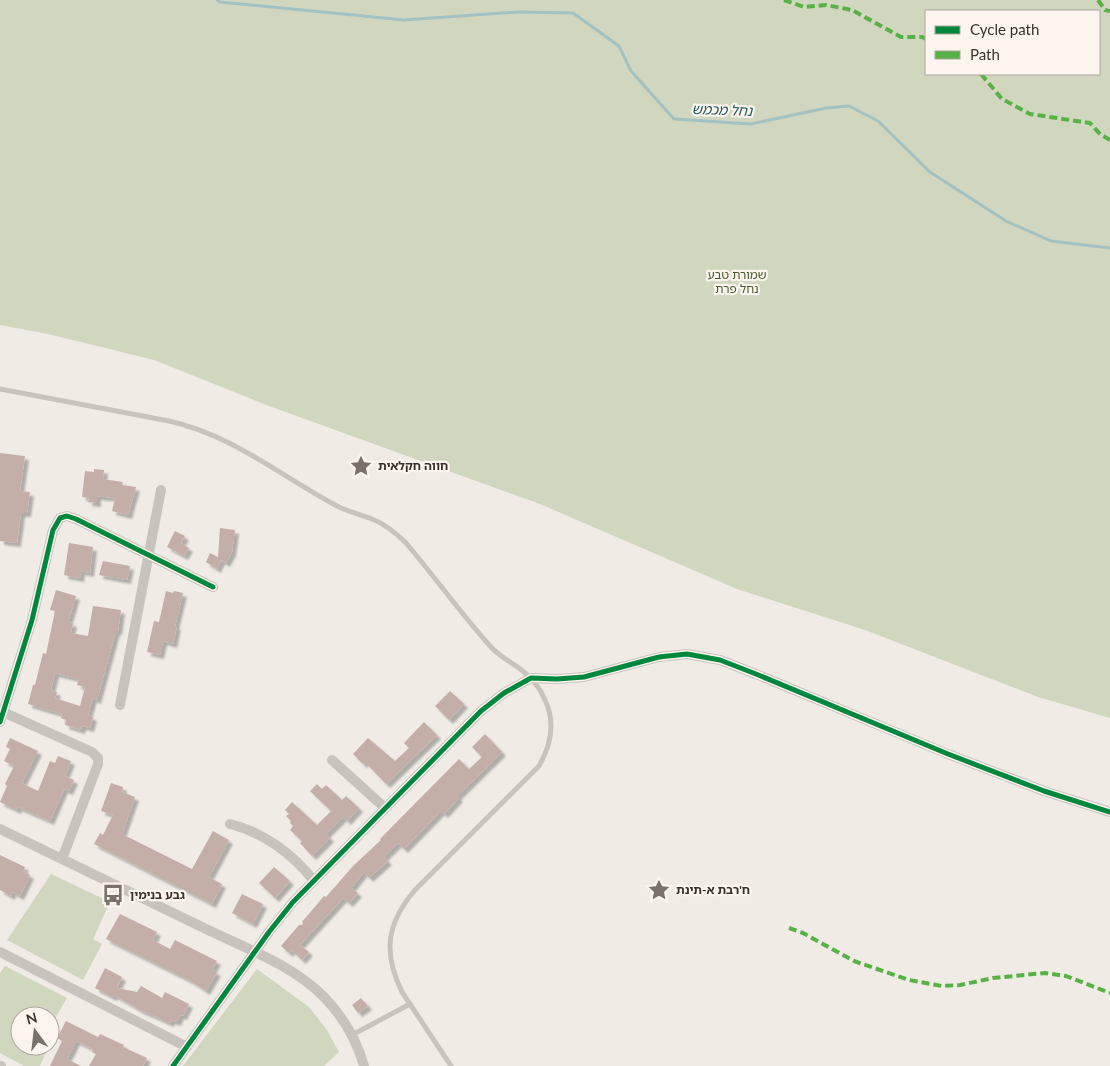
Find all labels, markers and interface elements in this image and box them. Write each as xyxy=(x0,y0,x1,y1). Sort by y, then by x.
legend xyxy=(925,10,1100,75)
text: Cycle path xyxy=(970,20,1039,38)
text: Path xyxy=(970,45,1000,63)
water label: נחל מכמש xyxy=(691,100,754,119)
park label: שמורת טבע נחל פרת xyxy=(707,267,767,296)
place icon: חווה חקלאית xyxy=(348,453,374,479)
place label: חווה חקלאית xyxy=(378,458,448,473)
place icon: ח'רבת א-תינת xyxy=(646,877,672,903)
bus stop icon: גבע בנימין xyxy=(100,882,126,908)
place label: ח'רבת א-תינת xyxy=(676,882,750,897)
place label: גבע בנימין xyxy=(130,887,185,902)
north arrow xyxy=(10,1006,60,1056)
text: N xyxy=(24,1008,39,1028)

